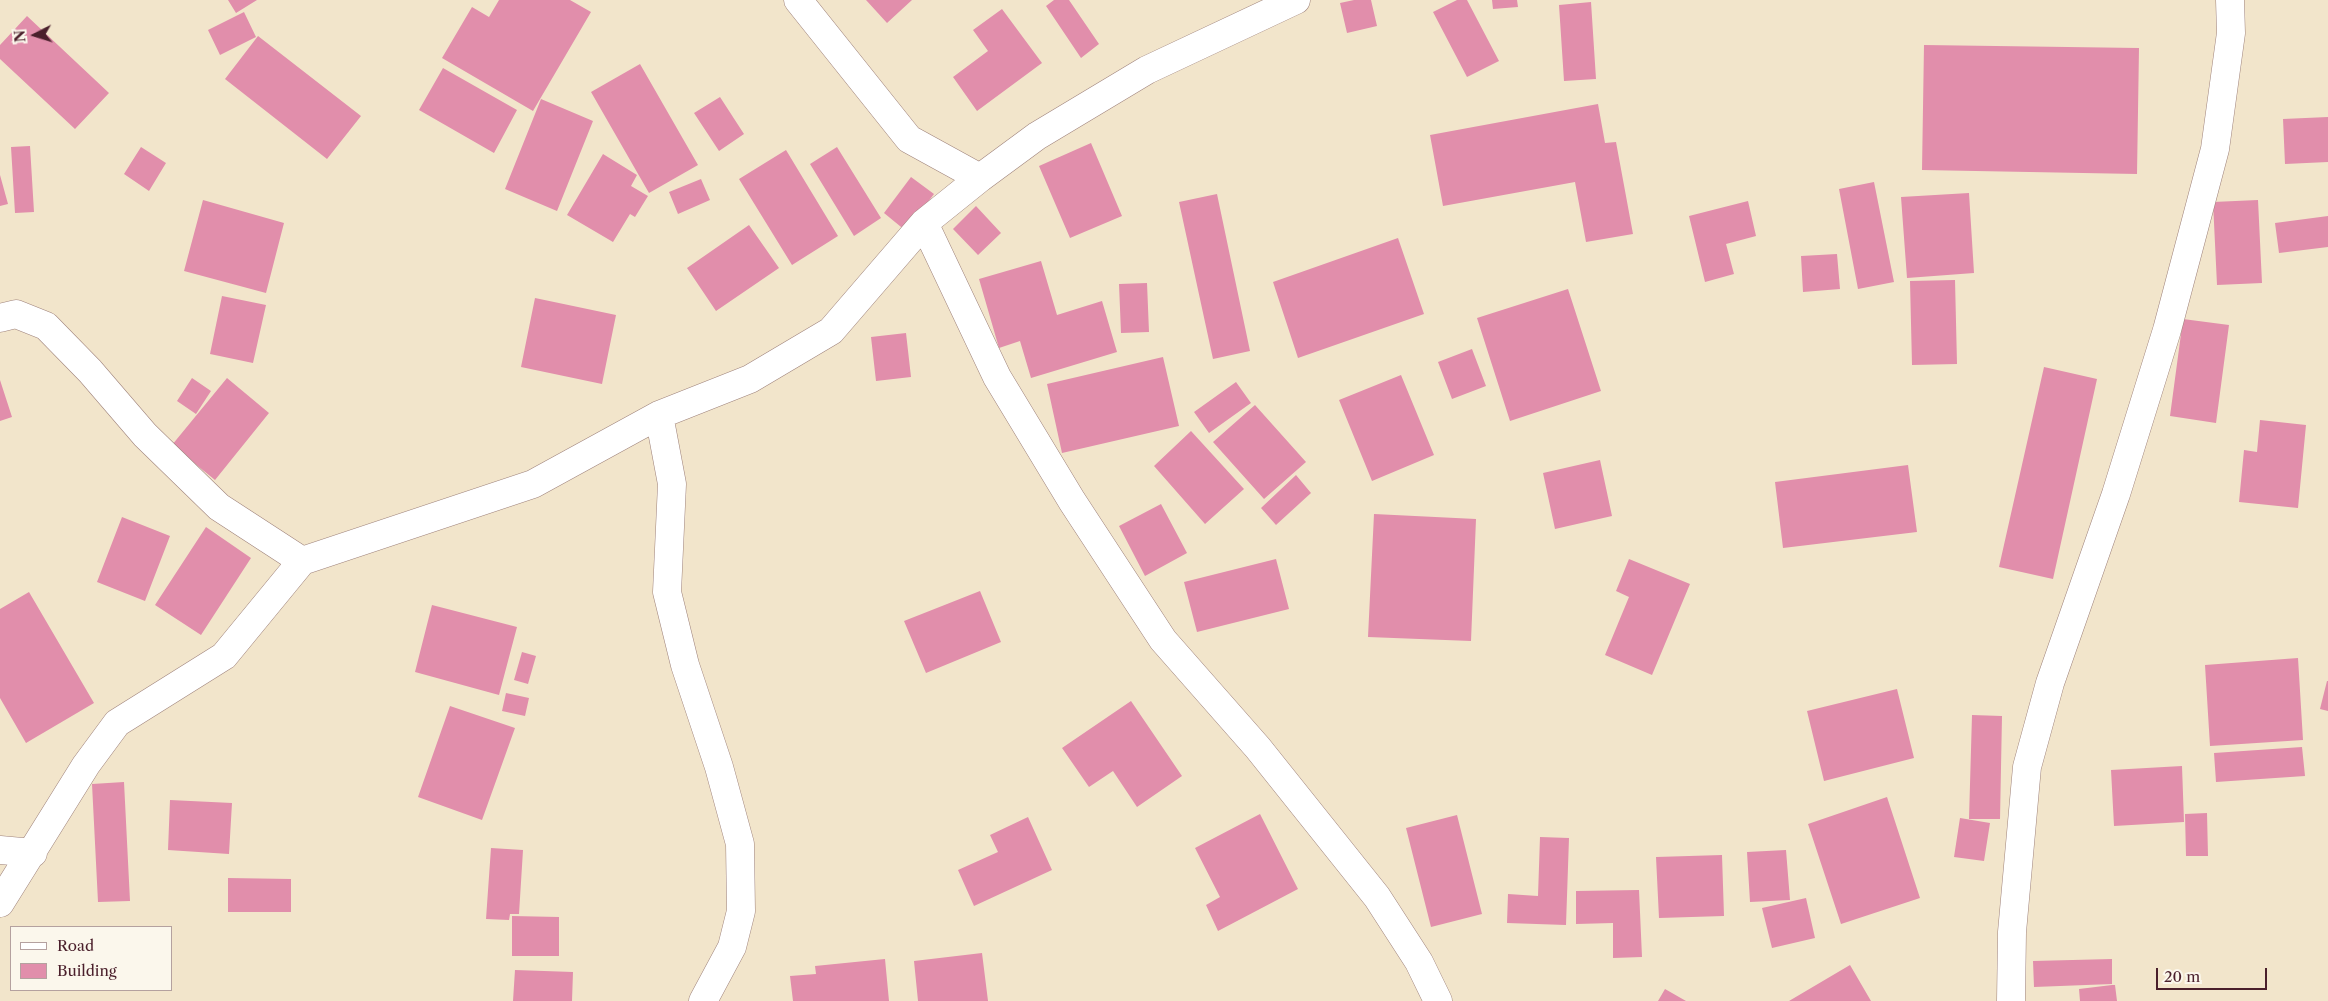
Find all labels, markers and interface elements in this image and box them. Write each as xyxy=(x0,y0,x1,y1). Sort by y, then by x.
north arrow xyxy=(10,10,60,60)
text: N xyxy=(11,29,30,43)
legend xyxy=(10,926,172,991)
text: Road xyxy=(57,936,94,955)
scale bar xyxy=(2158,958,2269,990)
text: Building xyxy=(57,961,117,980)
text: 20 m xyxy=(2164,967,2200,986)

